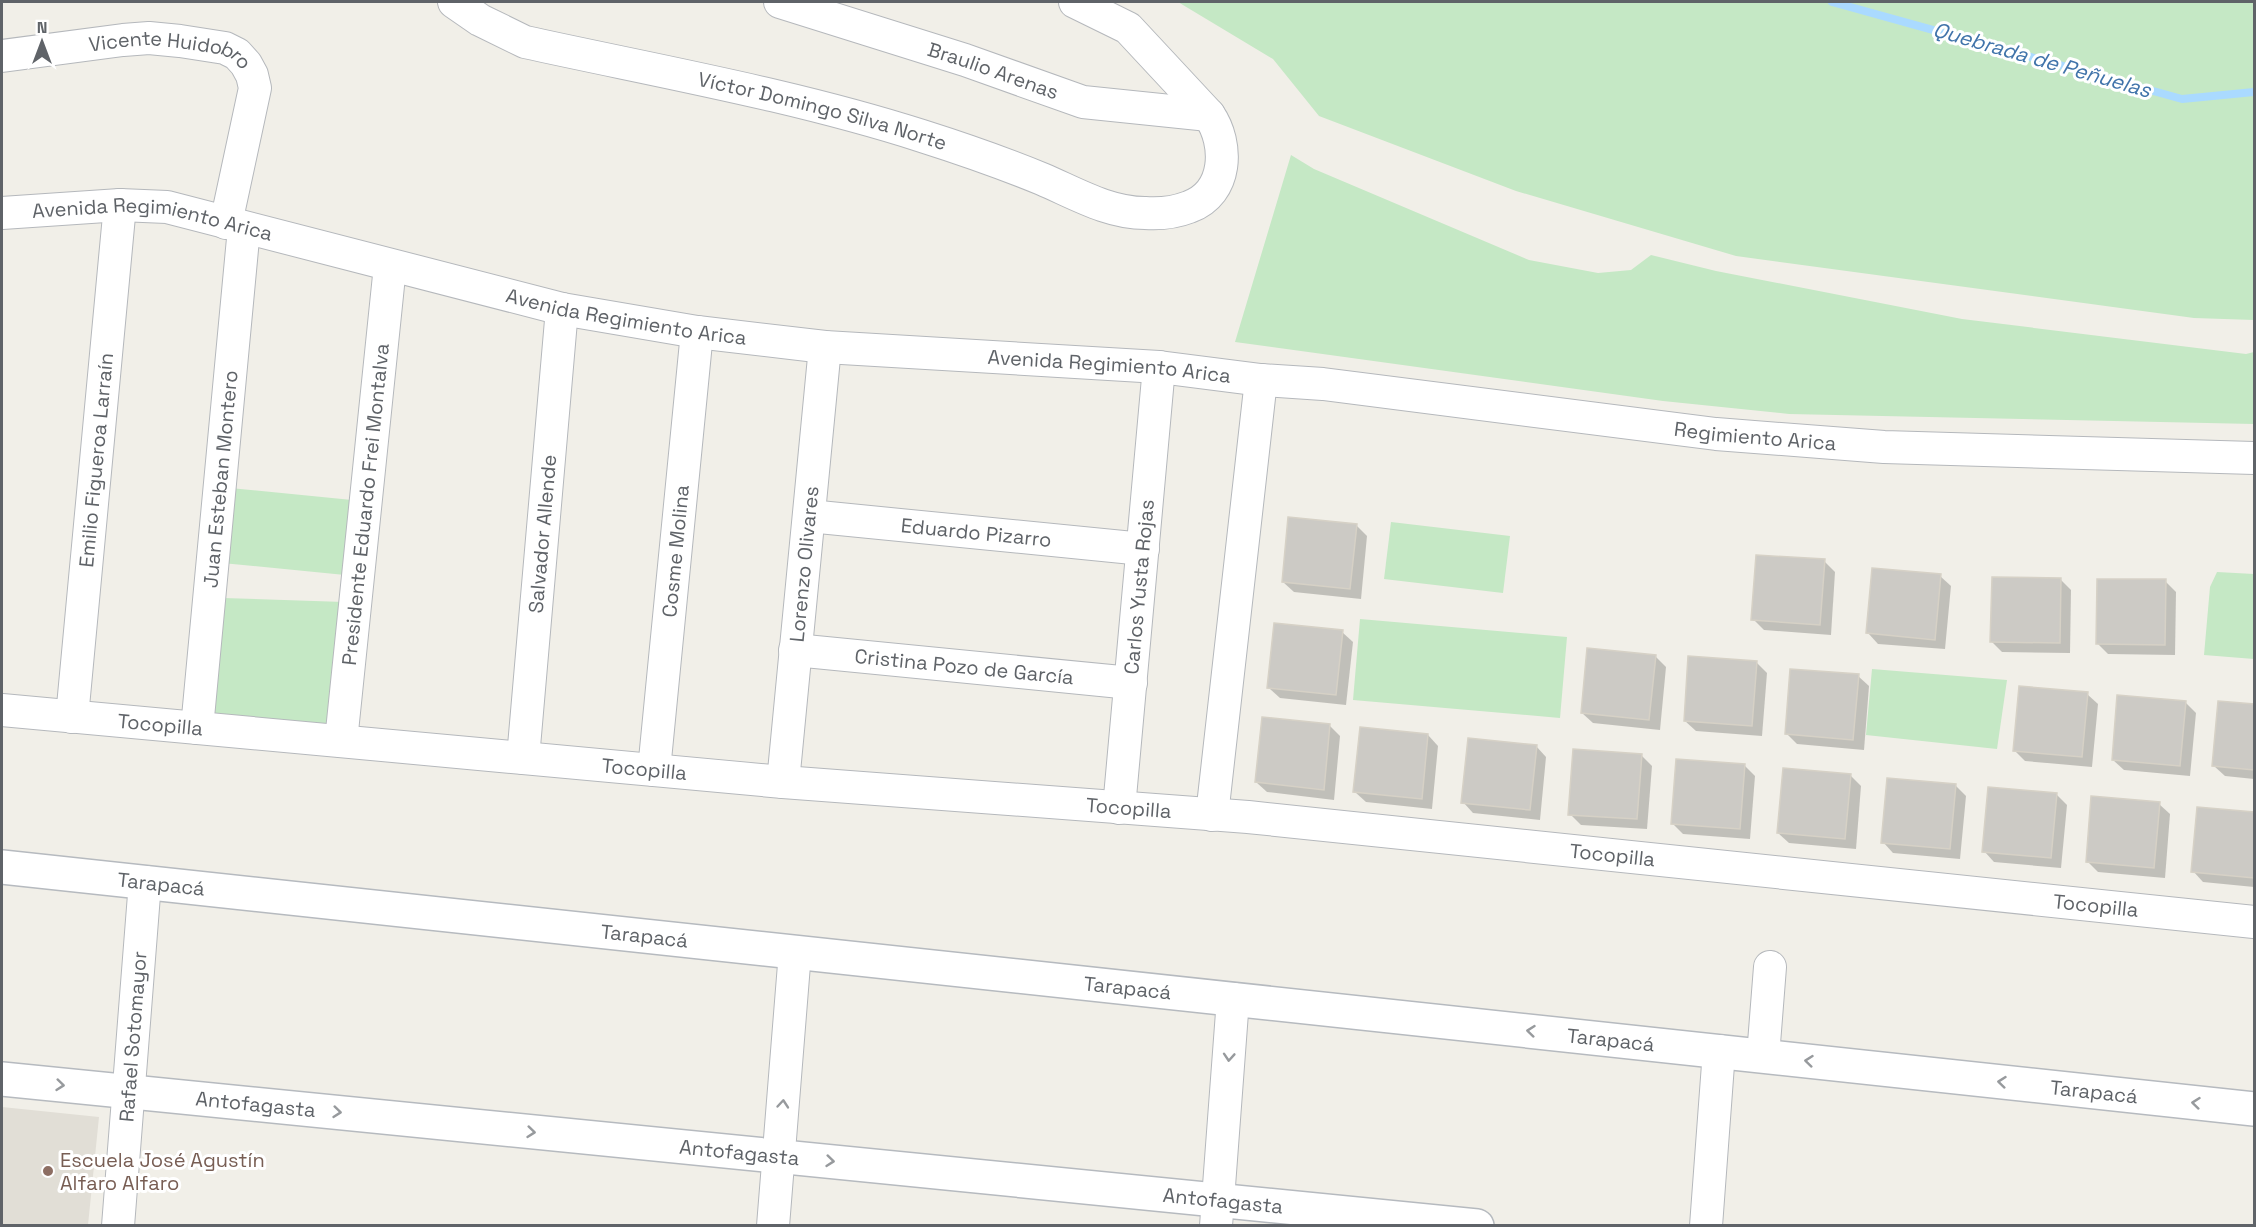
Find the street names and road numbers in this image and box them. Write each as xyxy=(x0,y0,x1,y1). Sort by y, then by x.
street label: Vicente Huidobro xyxy=(87,25,258,75)
street label: Braulio Arenas xyxy=(925,36,1062,105)
street label: Víctor Domingo Silva Norte xyxy=(696,66,950,156)
street label: Avenida Regimiento Arica xyxy=(31,192,275,247)
street label: Avenida Regimiento Arica xyxy=(503,282,748,351)
street label: Presidente Eduardo Frei Montalva xyxy=(336,342,395,667)
street label: Avenida Regimiento Arica xyxy=(987,344,1232,389)
street label: Emilio Figueroa Larraín xyxy=(73,352,119,569)
street label: Juan Esteban Montero xyxy=(197,369,244,589)
street label: Regimiento Arica xyxy=(1672,416,1837,456)
street label: Salvador Allende xyxy=(523,453,562,614)
street label: Cosme Molina xyxy=(656,483,695,619)
street label: Lorenzo Olivares xyxy=(784,485,825,643)
street label: Carlos Yusta Rojas xyxy=(1118,498,1160,676)
street label: Eduardo Pizarro xyxy=(900,512,1053,553)
street label: Cristina Pozo de García xyxy=(853,643,1075,690)
street label: Tocopilla xyxy=(117,708,204,741)
street label: Tocopilla xyxy=(600,752,688,786)
street label: Tocopilla xyxy=(1085,792,1172,824)
street label: Tocopilla xyxy=(1568,838,1656,872)
street label: Tarapacá xyxy=(116,866,206,902)
street label: Tocopilla xyxy=(2052,888,2140,923)
street label: Tarapacá xyxy=(599,918,689,954)
street label: Rafael Sotomayor xyxy=(113,950,153,1123)
street label: Tarapacá xyxy=(1082,970,1173,1006)
street label: Tarapacá xyxy=(1566,1022,1656,1057)
street label: Tarapacá xyxy=(2049,1074,2139,1109)
street label: Antofagasta xyxy=(194,1085,317,1123)
street label: Antofagasta xyxy=(678,1134,801,1171)
street label: Antofagasta xyxy=(1162,1182,1284,1220)

